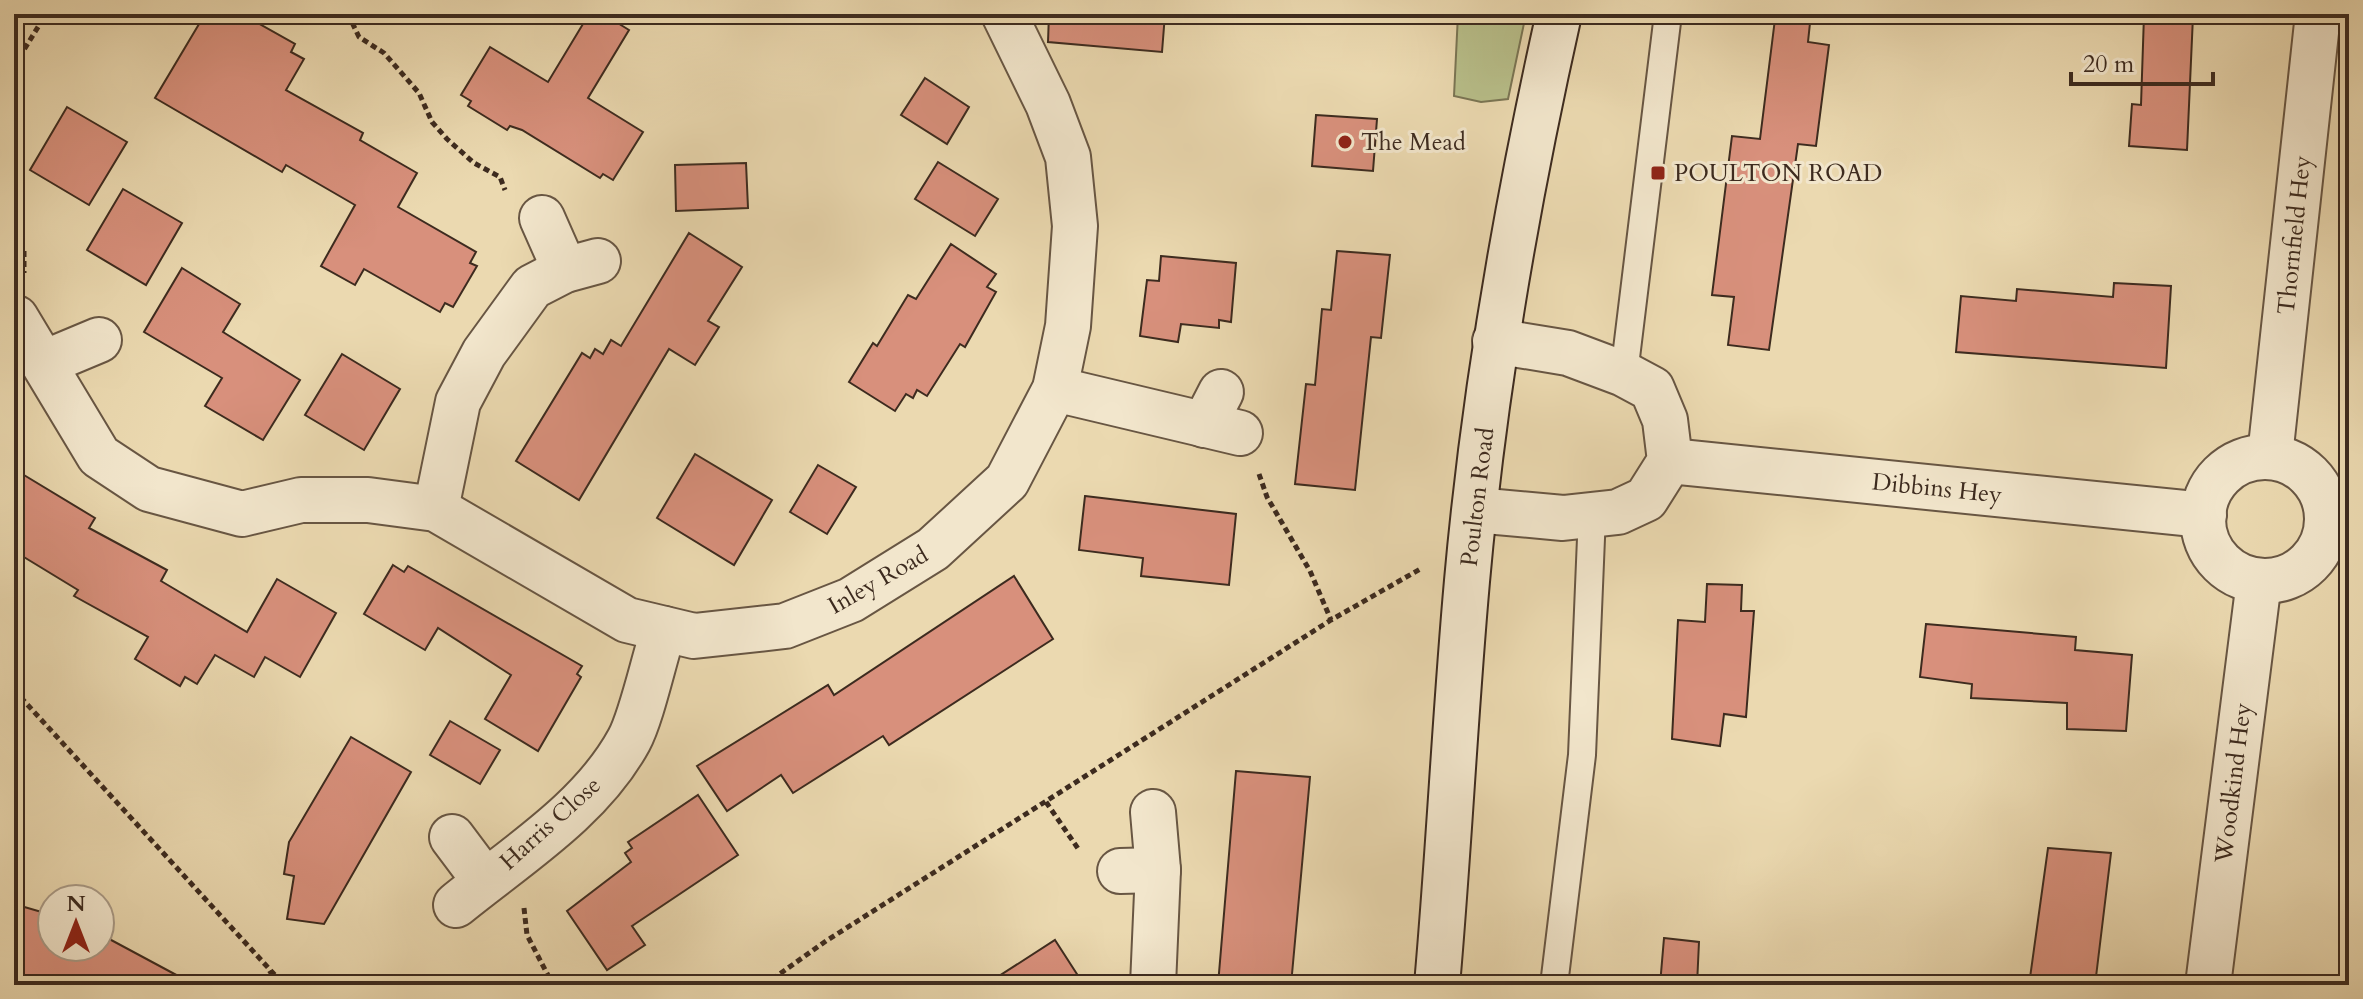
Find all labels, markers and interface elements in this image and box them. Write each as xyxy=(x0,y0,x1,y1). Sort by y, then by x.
scale bar xyxy=(2071,36,2213,86)
text: 20 m xyxy=(2083,48,2135,81)
place label: The Mead xyxy=(1361,126,1466,159)
marker: The Mead xyxy=(1336,133,1354,151)
street label: Thornfield Hey xyxy=(2270,154,2319,316)
place label: POULTON ROAD xyxy=(1674,157,1882,190)
marker: POULTON ROAD xyxy=(1649,164,1667,182)
street label: Poulton Road xyxy=(1453,425,1502,568)
street label: Dibbins Hey xyxy=(1870,465,2004,512)
street label: Inley Road xyxy=(822,538,935,622)
street label: Woodkind Hey xyxy=(2207,701,2260,866)
street label: Harris Close xyxy=(493,769,608,878)
north arrow xyxy=(36,883,116,963)
text: N xyxy=(66,889,86,919)

